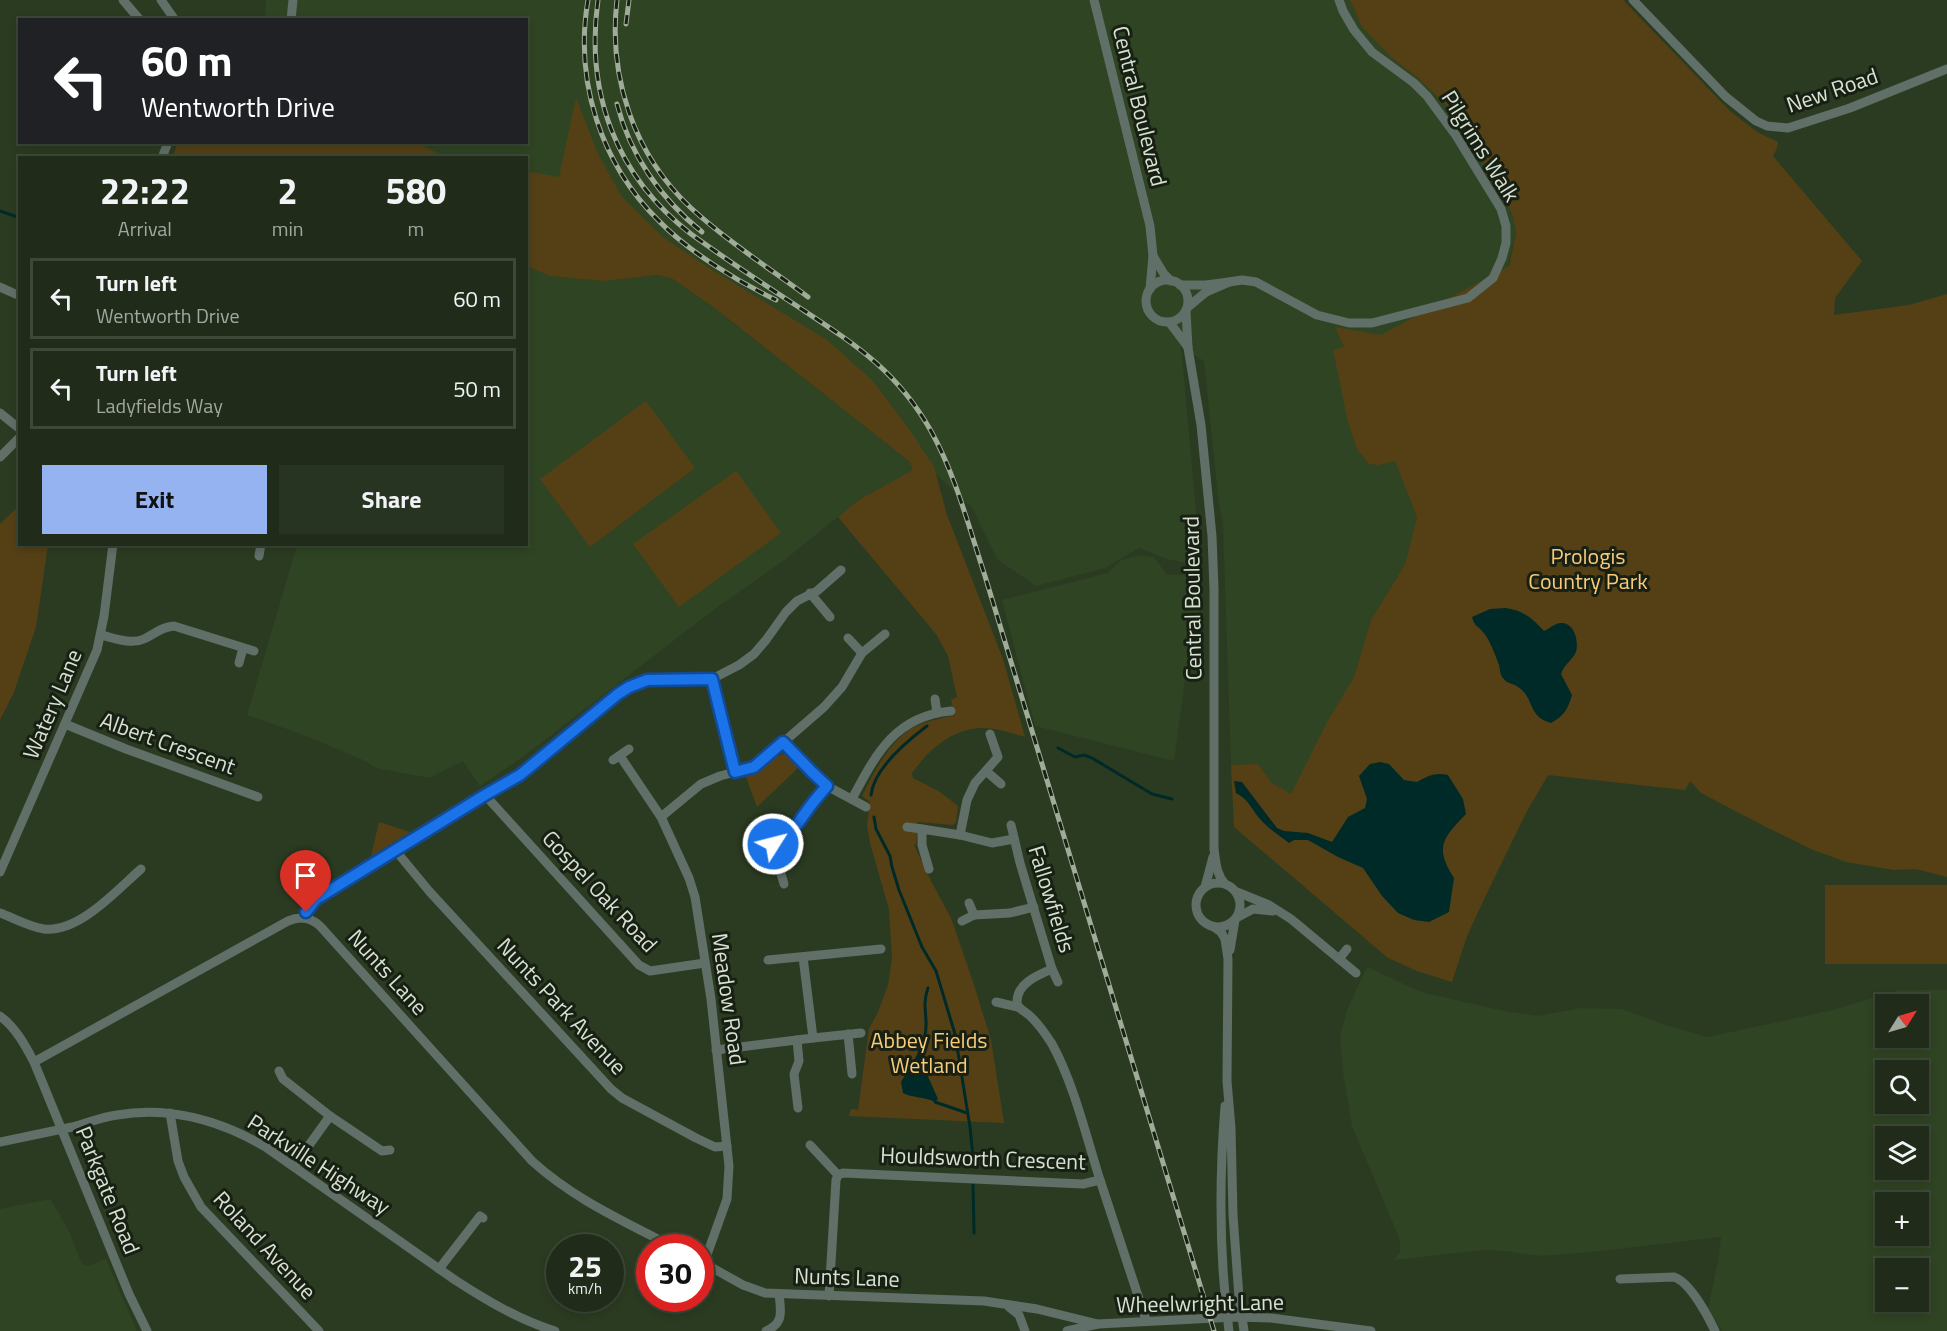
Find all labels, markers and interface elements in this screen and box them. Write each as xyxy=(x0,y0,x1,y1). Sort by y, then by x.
street label: Central Boulevard xyxy=(1104,22,1176,190)
text: 60 m xyxy=(141,28,233,92)
icon: left xyxy=(42,42,120,120)
street label: New Road xyxy=(1782,58,1882,122)
street label: Pilgrims Walk xyxy=(1433,84,1529,209)
text: Wentworth Drive xyxy=(141,86,335,127)
text: 22:22 xyxy=(100,163,190,218)
text: 2 xyxy=(278,163,298,218)
text: 580 xyxy=(386,163,446,218)
text: Arrival xyxy=(118,213,172,244)
text: min xyxy=(272,213,304,244)
text: m xyxy=(407,213,424,244)
text: Turn left xyxy=(96,266,177,300)
icon: left xyxy=(45,282,78,315)
text: 60 m xyxy=(453,282,501,316)
text: Wentworth Drive xyxy=(96,300,240,331)
text: Turn left xyxy=(96,356,177,390)
icon: left xyxy=(45,372,78,405)
text: 50 m xyxy=(453,372,501,406)
text: Ladyfields Way xyxy=(96,390,223,421)
button: Exit xyxy=(42,465,267,534)
button: Share xyxy=(279,465,504,534)
street label: Central Boulevard xyxy=(1174,516,1210,680)
park label: Prologis Country Park xyxy=(1528,539,1648,598)
street label: Watery Lane xyxy=(14,644,90,764)
street label: Albert Crescent xyxy=(96,703,241,783)
position arrow xyxy=(741,812,805,876)
street label: Gospel Oak Road xyxy=(534,822,666,960)
street label: Fallowfields xyxy=(1020,841,1084,957)
pin xyxy=(280,850,331,912)
icon: arrive xyxy=(289,859,322,892)
street label: Nunts Lane xyxy=(340,921,436,1023)
street label: Nunts Park Avenue xyxy=(489,930,635,1082)
street label: Meadow Road xyxy=(703,931,755,1067)
north arrow xyxy=(1875,994,1929,1048)
map controls xyxy=(1875,994,1929,1312)
park label: Abbey Fields Wetland xyxy=(870,1023,988,1082)
button: search xyxy=(1875,1060,1929,1114)
street label: Parkville Highway xyxy=(241,1105,398,1223)
street label: Parkgate Road xyxy=(67,1121,149,1259)
button: layers xyxy=(1875,1126,1929,1180)
street label: Houldsworth Crescent xyxy=(880,1137,1087,1179)
street label: Roland Avenue xyxy=(205,1183,325,1307)
button: + xyxy=(1875,1192,1929,1246)
speed limit sign: 30 xyxy=(636,1234,714,1312)
text: 25 xyxy=(568,1243,602,1289)
street label: Nunts Lane xyxy=(794,1258,900,1296)
button: − xyxy=(1875,1258,1929,1312)
text: km/h xyxy=(568,1277,602,1300)
street label: Wheelwright Lane xyxy=(1116,1285,1284,1321)

